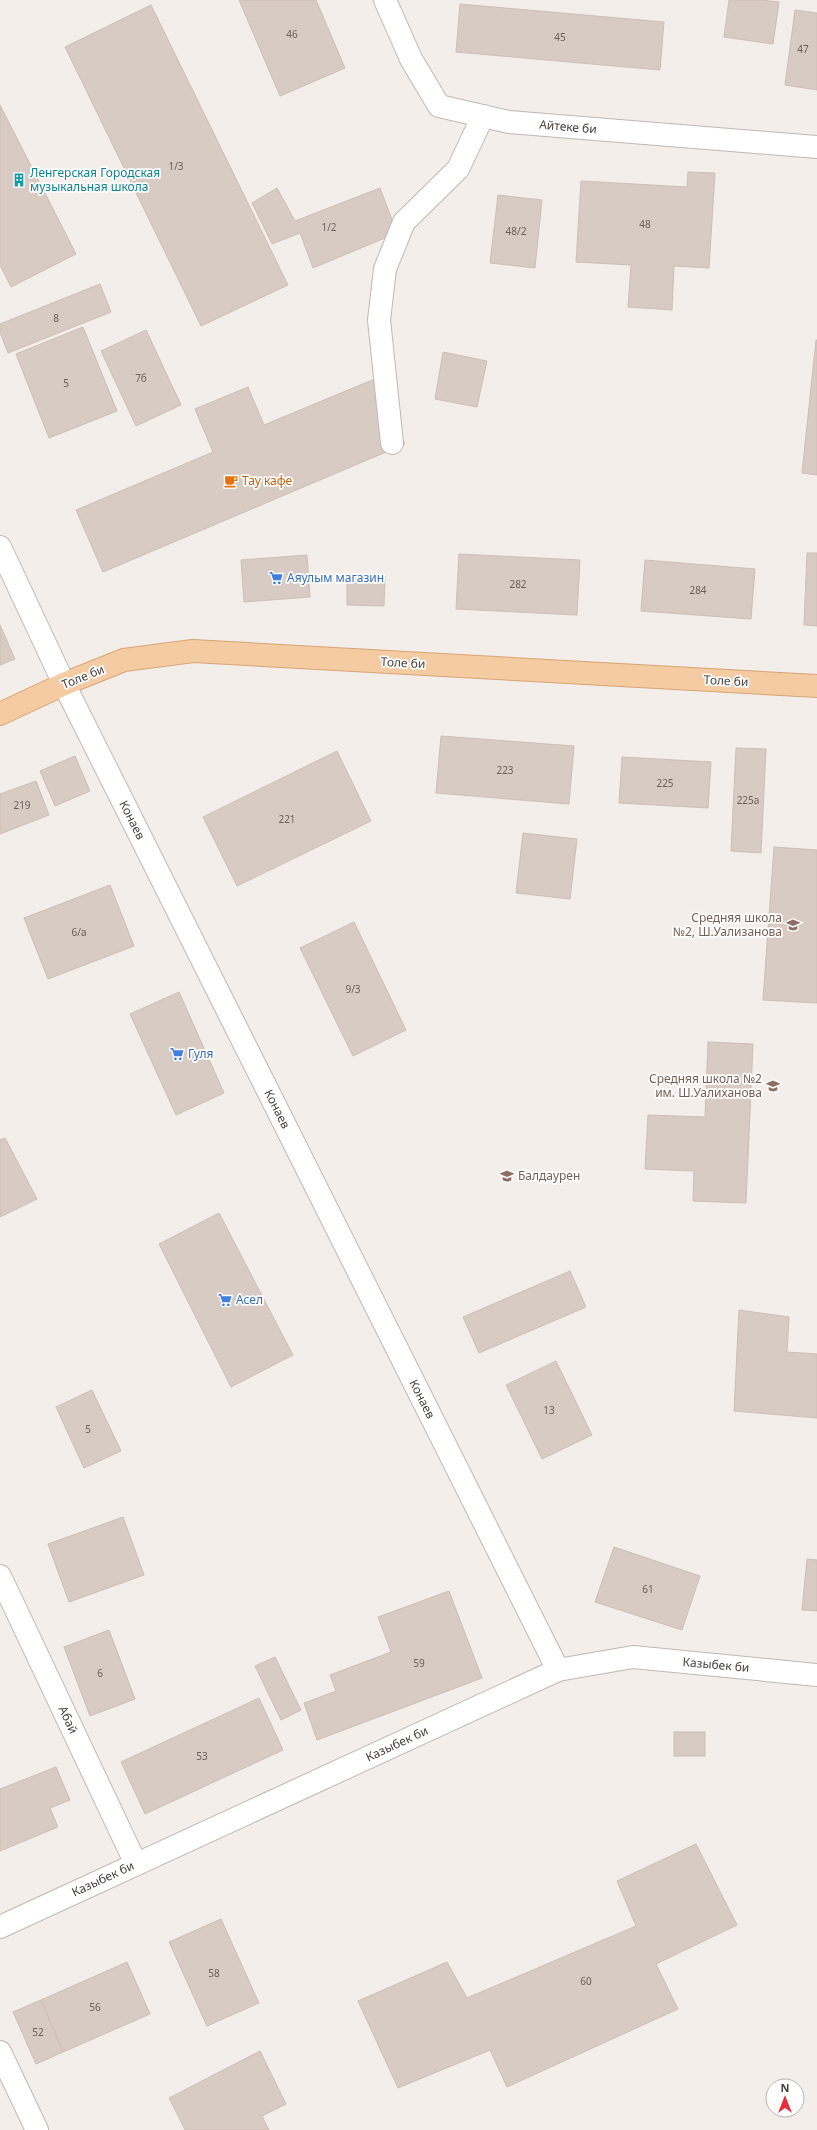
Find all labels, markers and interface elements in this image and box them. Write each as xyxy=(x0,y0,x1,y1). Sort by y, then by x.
house number: 46 xyxy=(286,27,298,41)
house number: 45 xyxy=(554,30,566,44)
house number: 47 xyxy=(797,42,809,56)
street label: Айтеке би xyxy=(539,116,598,137)
house number: 1/3 xyxy=(168,159,184,173)
place label: Ленгерская Городская музыкальная школа xyxy=(30,164,160,195)
building icon: Ленгерская Городская музыкальная школа xyxy=(11,172,27,188)
house number: 48 xyxy=(639,217,651,231)
house number: 1/2 xyxy=(321,220,337,234)
house number: 48/2 xyxy=(506,224,527,238)
house number: 8 xyxy=(53,311,59,325)
house number: 7б xyxy=(135,371,147,385)
house number: 5 xyxy=(63,376,69,390)
place label: Тау кафе xyxy=(242,472,293,489)
cafe icon: Тау кафе xyxy=(223,473,239,489)
place label: Аяулым магазин xyxy=(287,569,384,586)
supermarket icon: Аяулым магазин xyxy=(268,570,284,586)
house number: 282 xyxy=(509,577,527,591)
house number: 284 xyxy=(689,583,707,597)
street label: Толе би xyxy=(380,653,426,672)
street label: Толе би xyxy=(59,660,107,693)
street label: Толе би xyxy=(703,671,749,690)
house number: 223 xyxy=(496,763,514,777)
house number: 225 xyxy=(656,776,674,790)
house number: 225а xyxy=(737,793,759,807)
street label: Конаев xyxy=(115,797,150,842)
house number: 219 xyxy=(13,798,31,812)
house number: 221 xyxy=(278,812,296,826)
place label: Средняя школа №2, Ш.Уализанова xyxy=(673,909,782,940)
school or university icon: Средняя школа №2, Ш.Уализанова xyxy=(785,917,801,933)
house number: 6/а xyxy=(72,925,87,939)
house number: 9/3 xyxy=(345,982,361,996)
place label: Гуля xyxy=(188,1045,213,1062)
supermarket icon: Гуля xyxy=(169,1046,185,1062)
place label: Средняя школа №2 им. Ш.Уалиханова xyxy=(649,1070,762,1101)
school or university icon: Средняя школа №2 им. Ш.Уалиханова xyxy=(765,1078,781,1094)
street label: Конаев xyxy=(260,1086,295,1131)
place label: Балдаурен xyxy=(518,1167,580,1184)
school or university icon: Балдаурен xyxy=(499,1168,515,1184)
place label: Асел xyxy=(236,1291,263,1308)
supermarket icon: Асел xyxy=(217,1292,233,1308)
street label: Конаев xyxy=(405,1376,440,1421)
house number: 13 xyxy=(543,1403,555,1417)
house number: 5 xyxy=(85,1422,91,1436)
house number: 61 xyxy=(642,1582,654,1596)
street label: Казыбек би xyxy=(682,1653,750,1676)
house number: 59 xyxy=(413,1656,425,1670)
house number: 6 xyxy=(97,1666,103,1680)
street label: Абай xyxy=(55,1703,82,1737)
street label: Казыбек би xyxy=(363,1722,431,1765)
house number: 53 xyxy=(196,1749,208,1763)
street label: Казыбек би xyxy=(69,1857,137,1900)
house number: 58 xyxy=(208,1966,220,1980)
house number: 60 xyxy=(580,1974,592,1988)
house number: 56 xyxy=(89,2000,101,2014)
house number: 52 xyxy=(32,2025,44,2039)
north arrow xyxy=(765,2078,805,2118)
text: N xyxy=(781,2080,789,2095)

